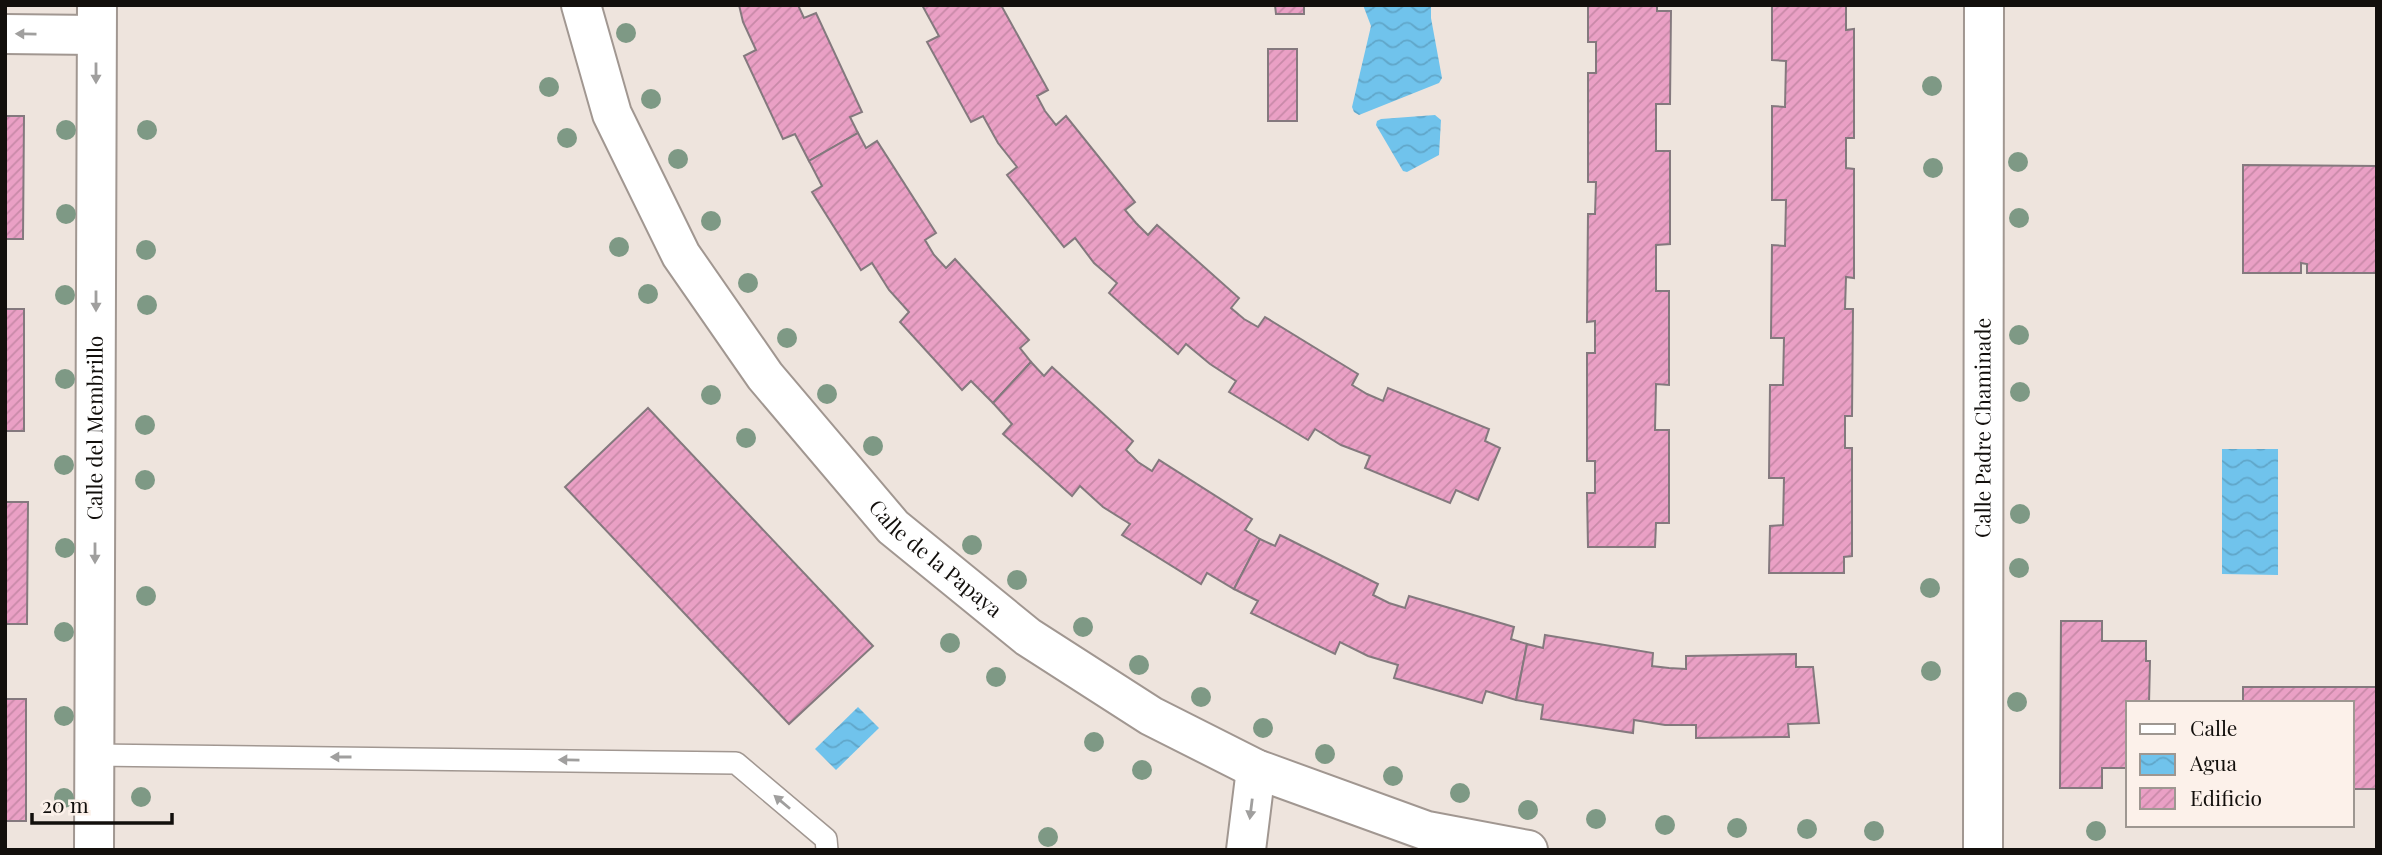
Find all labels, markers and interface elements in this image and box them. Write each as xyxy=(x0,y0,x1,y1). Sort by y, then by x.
one-way arrow xyxy=(15,28,37,40)
one-way arrow xyxy=(90,63,102,85)
one-way arrow xyxy=(90,290,102,312)
street label: Calle Padre Chaminade xyxy=(1967,318,1996,538)
street label: Calle del Membrillo xyxy=(79,336,108,520)
street label: Calle de la Papaya xyxy=(864,493,1009,623)
one-way arrow xyxy=(89,542,101,564)
legend xyxy=(2126,701,2354,827)
text: Calle xyxy=(2190,713,2237,741)
text: Agua xyxy=(2189,748,2238,776)
one-way arrow xyxy=(330,751,352,763)
one-way arrow xyxy=(558,754,580,766)
scale bar xyxy=(32,782,172,826)
text: Edificio xyxy=(2190,783,2262,811)
text: 20 m xyxy=(42,790,89,818)
one-way arrow xyxy=(773,794,791,810)
one-way arrow xyxy=(1246,798,1257,820)

